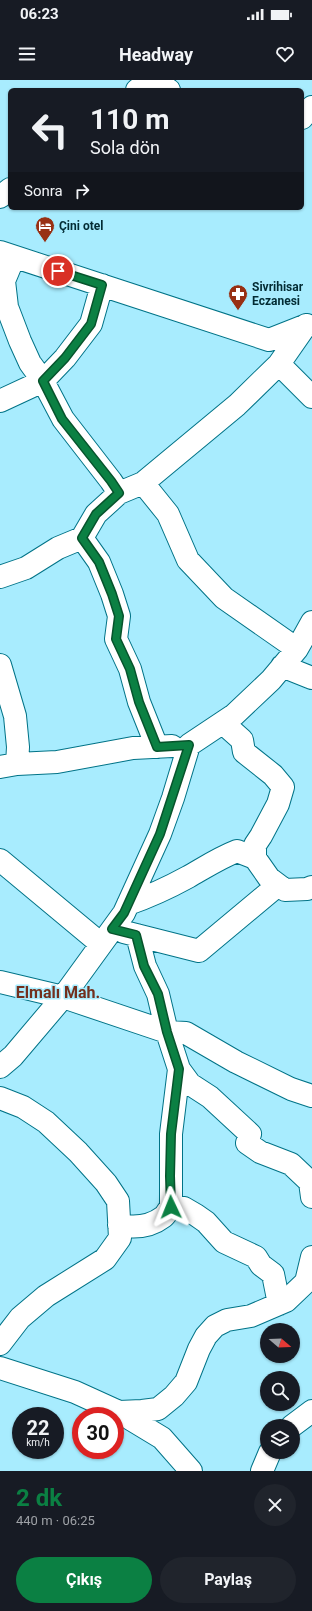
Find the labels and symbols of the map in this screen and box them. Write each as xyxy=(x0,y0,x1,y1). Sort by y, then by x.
hotel icon: Çini otel xyxy=(34,215,56,243)
place label: Çini otel xyxy=(59,219,103,233)
pin xyxy=(41,254,75,288)
place label: Sivrihisar Eczanesi xyxy=(252,280,304,308)
pharmacy icon: Sivrihisar Eczanesi xyxy=(227,283,249,311)
district label: Elmalı Mah. xyxy=(16,983,100,1002)
position arrow xyxy=(150,1186,192,1228)
north arrow xyxy=(260,1323,300,1363)
speed limit sign: 30 xyxy=(72,1407,124,1459)

